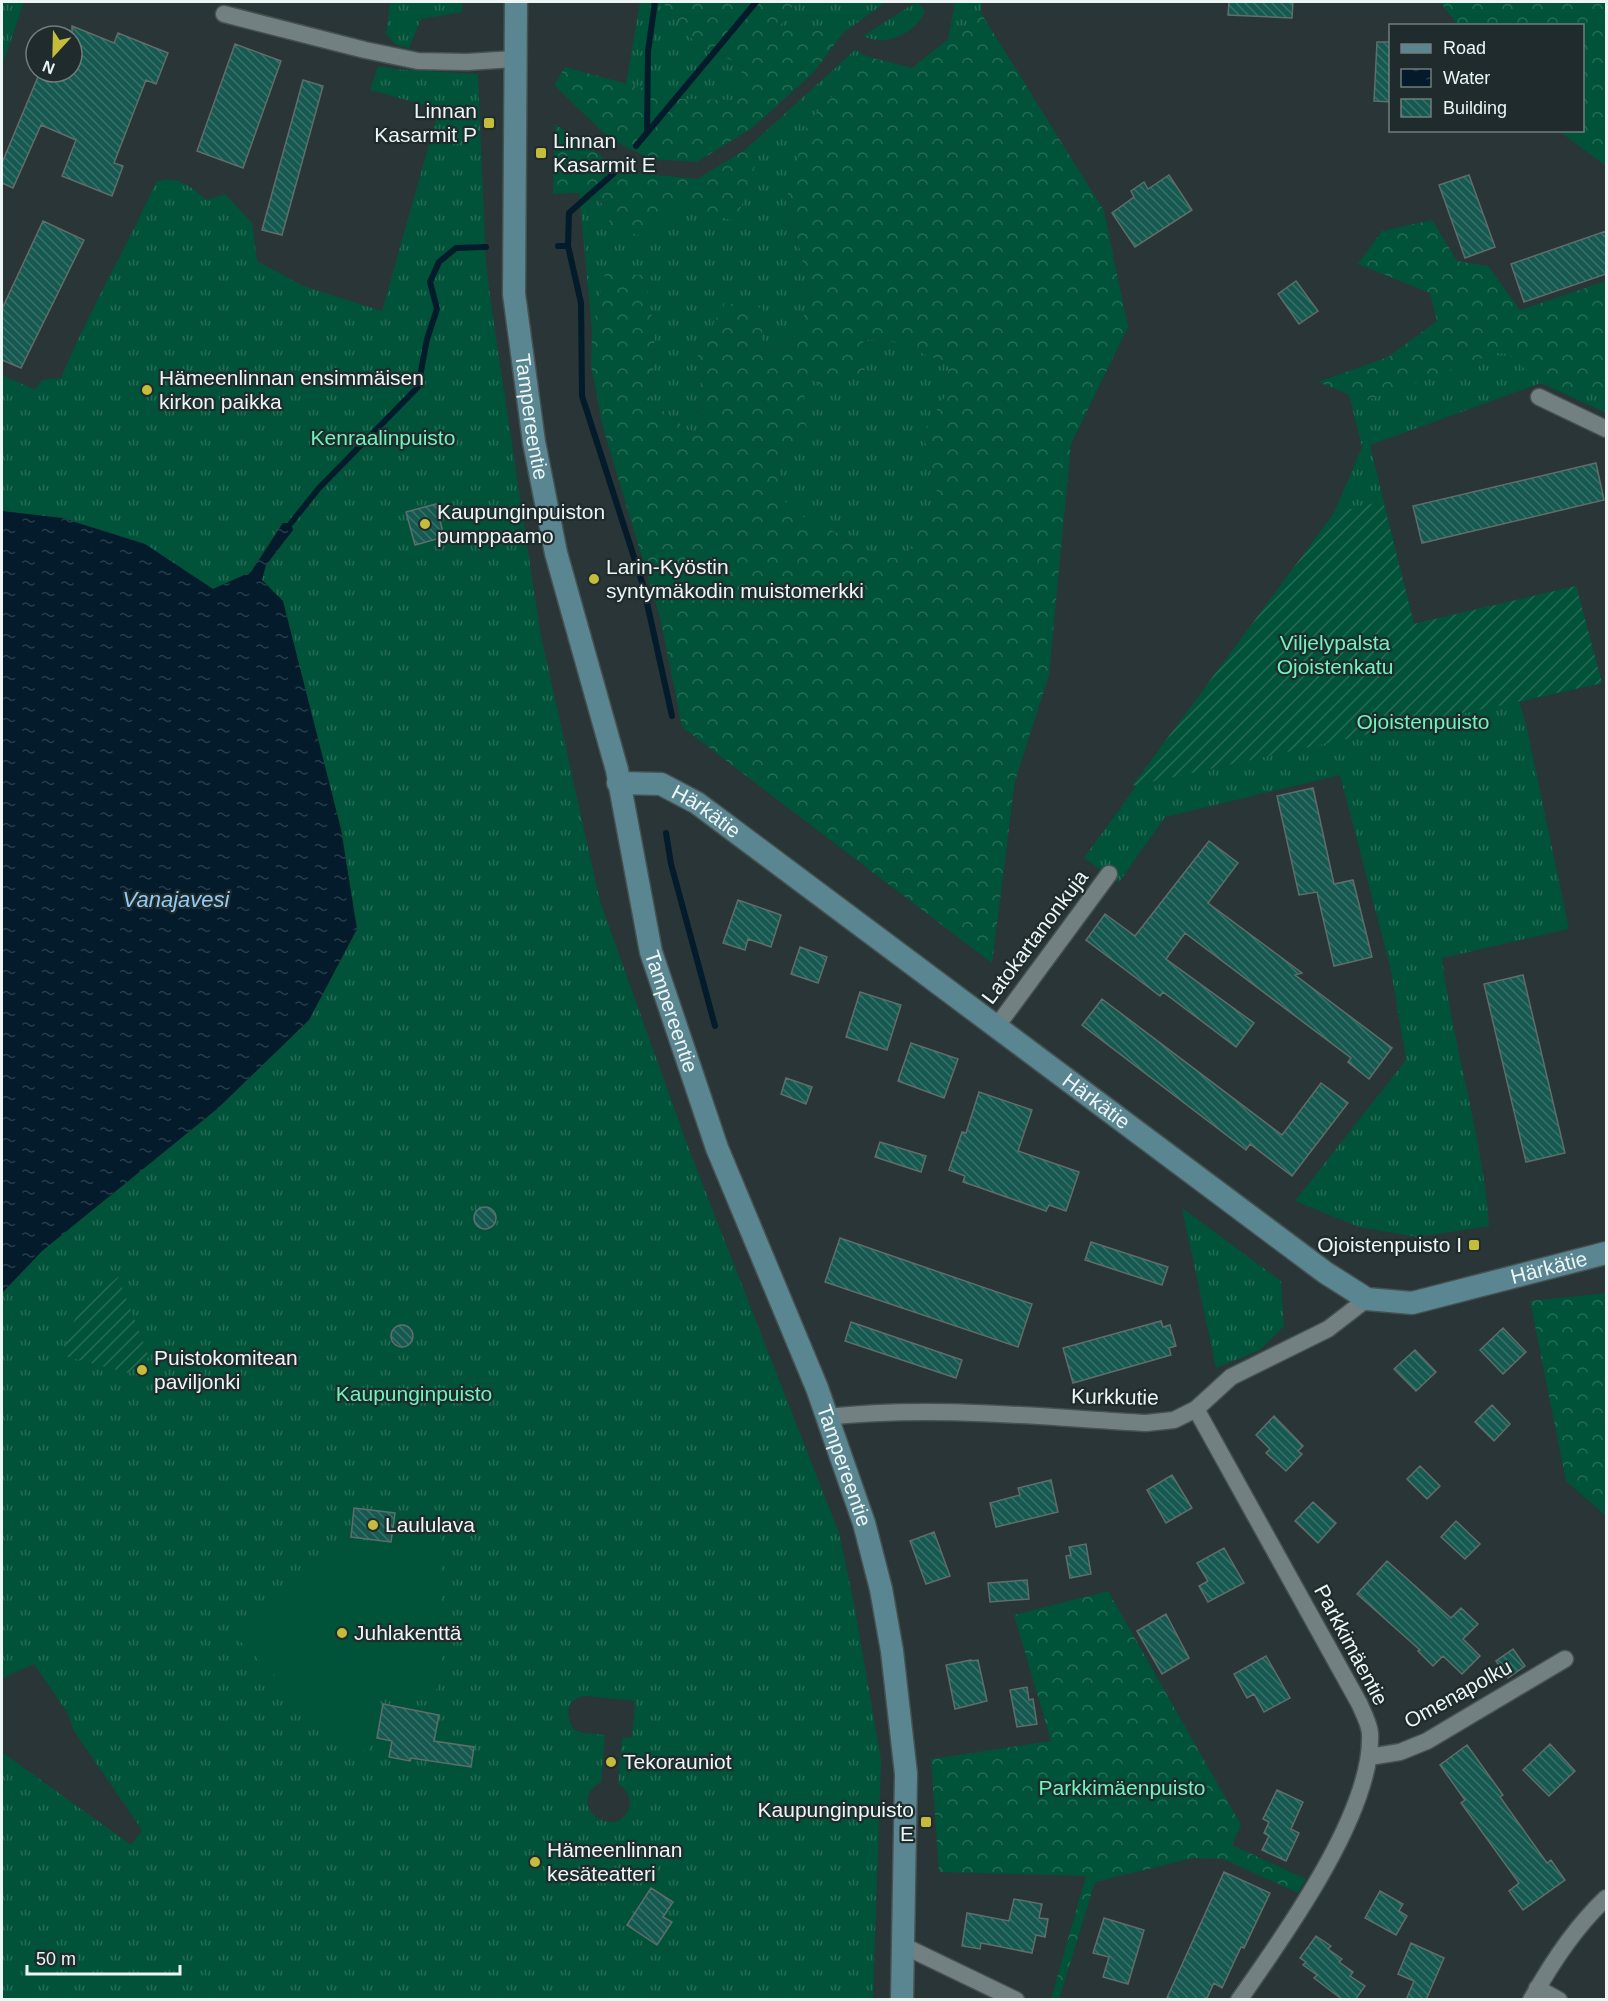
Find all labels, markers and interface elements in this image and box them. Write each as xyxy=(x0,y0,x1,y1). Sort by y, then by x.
north arrow xyxy=(24,24,84,84)
legend xyxy=(1389,24,1584,132)
text: Road xyxy=(1443,38,1486,58)
text: N xyxy=(40,57,57,77)
text: Water xyxy=(1443,68,1490,88)
text: Building xyxy=(1443,98,1507,118)
place label: Linnan Kasarmit P xyxy=(374,99,477,146)
marker: Linnan Kasarmit P xyxy=(482,116,496,130)
place label: Linnan Kasarmit E xyxy=(553,129,656,176)
marker: Linnan Kasarmit E xyxy=(534,146,548,160)
street label: Tampereentie xyxy=(511,352,553,482)
place label: Hämeenlinnan ensimmäisen kirkon paikka xyxy=(159,366,424,413)
marker: Hämeenlinnan ensimmäisen kirkon paikka xyxy=(140,383,154,397)
park label: Kenraalinpuisto xyxy=(311,426,455,449)
place label: Kaupunginpuiston pumppaamo xyxy=(437,500,605,547)
marker: Kaupunginpuiston pumppaamo xyxy=(418,517,432,531)
place label: Larin-Kyöstin syntymäkodin muistomerkki xyxy=(606,555,864,602)
marker: Larin-Kyöstin syntymäkodin muistomerkki xyxy=(587,572,601,586)
park label: Viljelypalsta Ojoistenkatu xyxy=(1277,631,1393,678)
park label: Ojoistenpuisto xyxy=(1356,710,1490,733)
street label: Härkätie xyxy=(668,780,745,843)
street label: Latokartanonkuja xyxy=(977,865,1092,1008)
water label: Vanajavesi xyxy=(123,887,231,912)
street label: Tampereentie xyxy=(640,947,703,1075)
street label: Härkätie xyxy=(1058,1068,1135,1133)
place label: Ojoistenpuisto I xyxy=(1317,1233,1462,1256)
marker: Ojoistenpuisto I xyxy=(1467,1238,1481,1252)
street label: Härkätie xyxy=(1508,1246,1590,1288)
place label: Puistokomitean paviljonki xyxy=(154,1346,298,1393)
marker: Puistokomitean paviljonki xyxy=(135,1363,149,1377)
park label: Kaupunginpuisto xyxy=(336,1382,492,1405)
street label: Kurkkutie xyxy=(1071,1384,1159,1409)
street label: Tampereentie xyxy=(813,1401,876,1529)
place label: Laululava xyxy=(385,1513,475,1536)
marker: Laululava xyxy=(366,1518,380,1532)
street label: Parkkimäentie xyxy=(1310,1581,1393,1709)
place label: Juhlakenttä xyxy=(354,1621,462,1644)
marker: Juhlakenttä xyxy=(335,1626,349,1640)
street label: Omenapolku xyxy=(1400,1655,1515,1732)
place label: Tekorauniot xyxy=(623,1750,732,1773)
marker: Tekorauniot xyxy=(604,1755,618,1769)
park label: Parkkimäenpuisto xyxy=(1039,1776,1205,1799)
place label: Kaupunginpuisto E xyxy=(758,1798,914,1845)
marker: Kaupunginpuisto E xyxy=(919,1815,933,1829)
place label: Hämeenlinnan kesäteatteri xyxy=(547,1838,682,1885)
marker: Hämeenlinnan kesäteatteri xyxy=(528,1855,542,1869)
scale bar xyxy=(27,1938,180,1976)
text: 50 m xyxy=(36,1949,76,1969)

